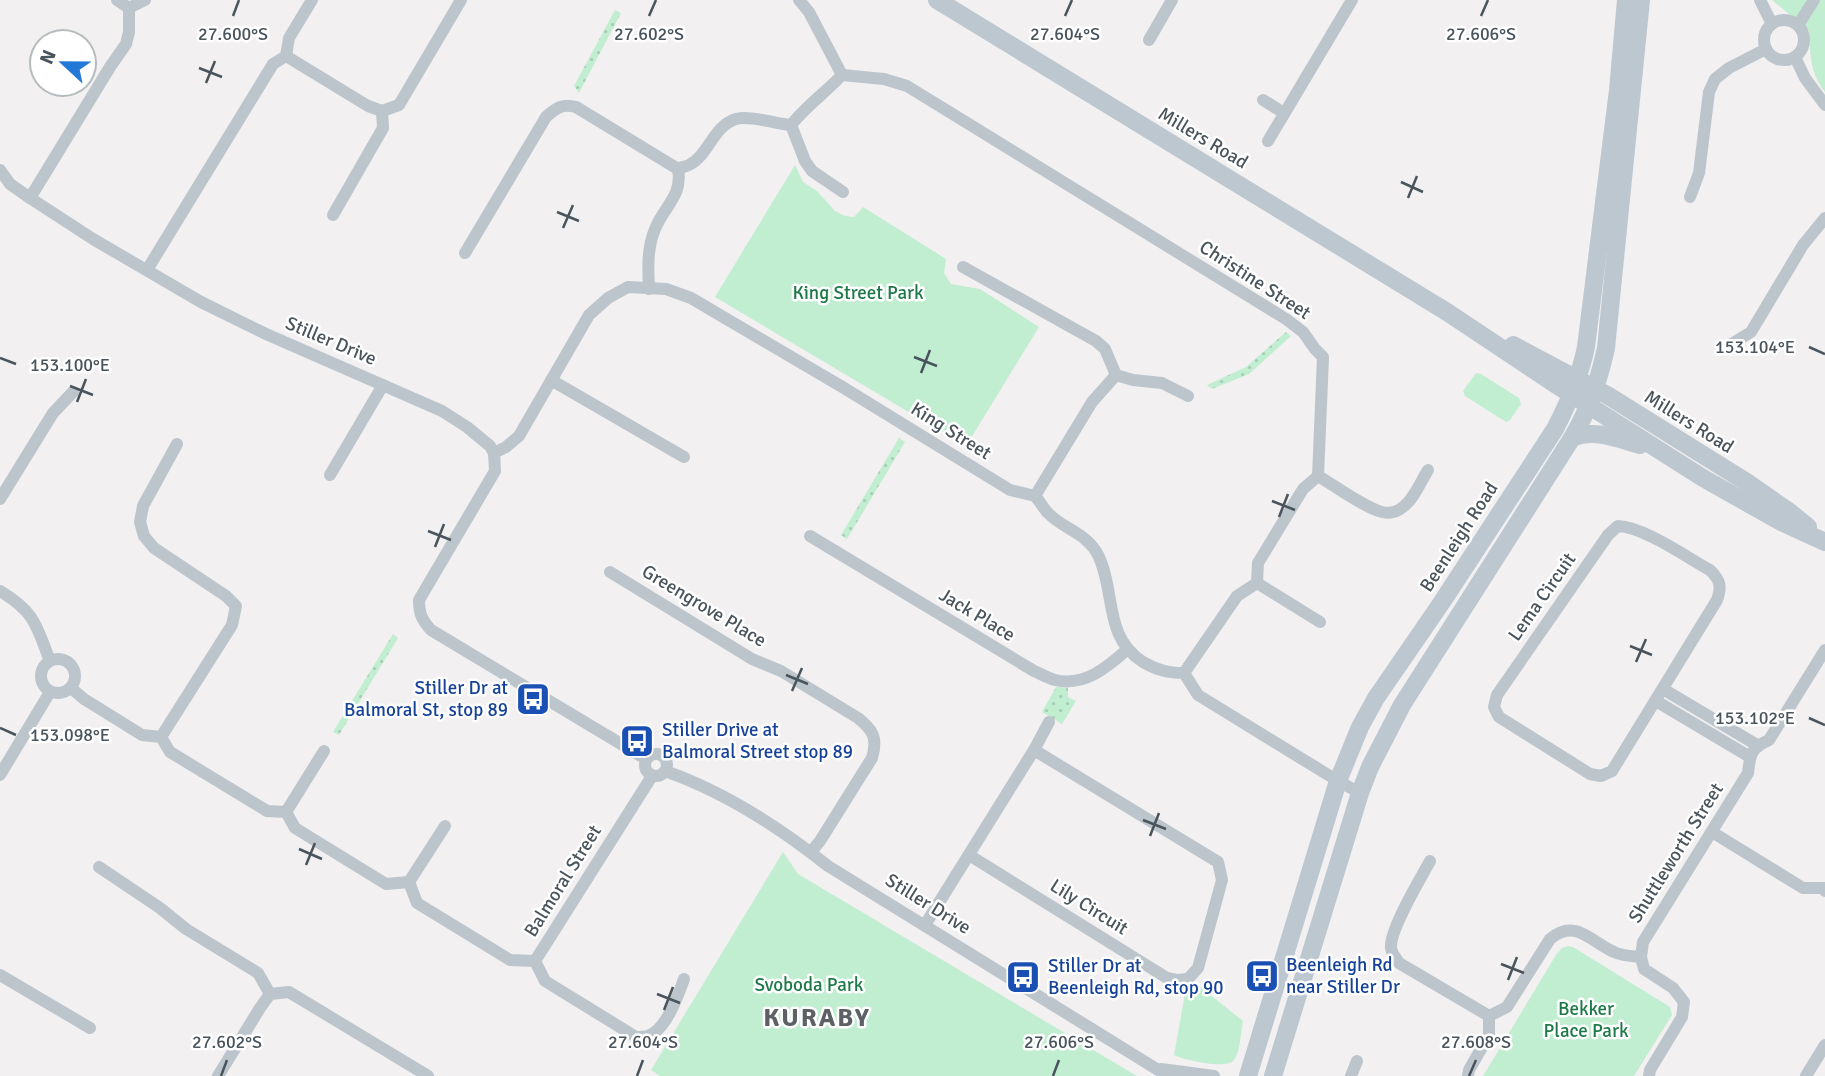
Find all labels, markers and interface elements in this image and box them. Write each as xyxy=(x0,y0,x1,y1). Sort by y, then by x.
text: 27.600°S xyxy=(198,23,268,45)
text: 27.602°S xyxy=(614,23,684,45)
text: 27.604°S xyxy=(1030,23,1100,45)
text: 27.606°S xyxy=(1446,23,1516,45)
north arrow xyxy=(28,28,98,98)
text: N xyxy=(35,46,62,68)
street label: Millers Road xyxy=(1154,102,1252,174)
street label: Christine Street xyxy=(1195,235,1316,325)
park label: King Street Park xyxy=(792,281,924,305)
street label: Stiller Drive xyxy=(282,311,380,371)
text: 153.104°E xyxy=(1715,336,1795,358)
text: 153.100°E xyxy=(30,354,110,376)
street label: Millers Road xyxy=(1640,385,1738,459)
street label: King Street xyxy=(906,397,996,465)
street label: Beenleigh Road xyxy=(1415,478,1503,596)
street label: Lema Circuit xyxy=(1503,548,1581,646)
street label: Greengrove Place xyxy=(637,559,771,653)
street label: Jack Place xyxy=(935,583,1019,647)
place label: Stiller Dr at Balmoral St, stop 89 xyxy=(344,676,508,722)
bus stop icon: Stiller Dr at Balmoral St, stop 89 xyxy=(514,680,552,718)
text: 153.102°E xyxy=(1715,707,1795,729)
place label: Stiller Drive at Balmoral Street stop 89 xyxy=(662,718,853,764)
bus stop icon: Stiller Drive at Balmoral Street stop 89 xyxy=(618,722,656,760)
text: 153.098°E xyxy=(30,724,110,746)
street label: Shuttleworth Street xyxy=(1623,778,1729,927)
street label: Balmoral Street xyxy=(519,820,607,941)
street label: Stiller Drive xyxy=(881,868,975,940)
street label: Lily Circuit xyxy=(1046,874,1133,941)
place label: Beenleigh Rd near Stiller Dr xyxy=(1286,953,1400,999)
place label: Stiller Dr at Beenleigh Rd, stop 90 xyxy=(1048,954,1223,1000)
bus stop icon: Beenleigh Rd near Stiller Dr xyxy=(1243,957,1281,995)
bus stop icon: Stiller Dr at Beenleigh Rd, stop 90 xyxy=(1004,958,1042,996)
park label: Svoboda Park xyxy=(755,973,864,997)
park label: Bekker Place Park xyxy=(1543,997,1629,1043)
district label: KURABY xyxy=(763,1002,871,1034)
text: 27.602°S xyxy=(192,1031,262,1053)
text: 27.604°S xyxy=(608,1031,678,1053)
text: 27.606°S xyxy=(1024,1031,1094,1053)
text: 27.608°S xyxy=(1441,1031,1511,1053)

